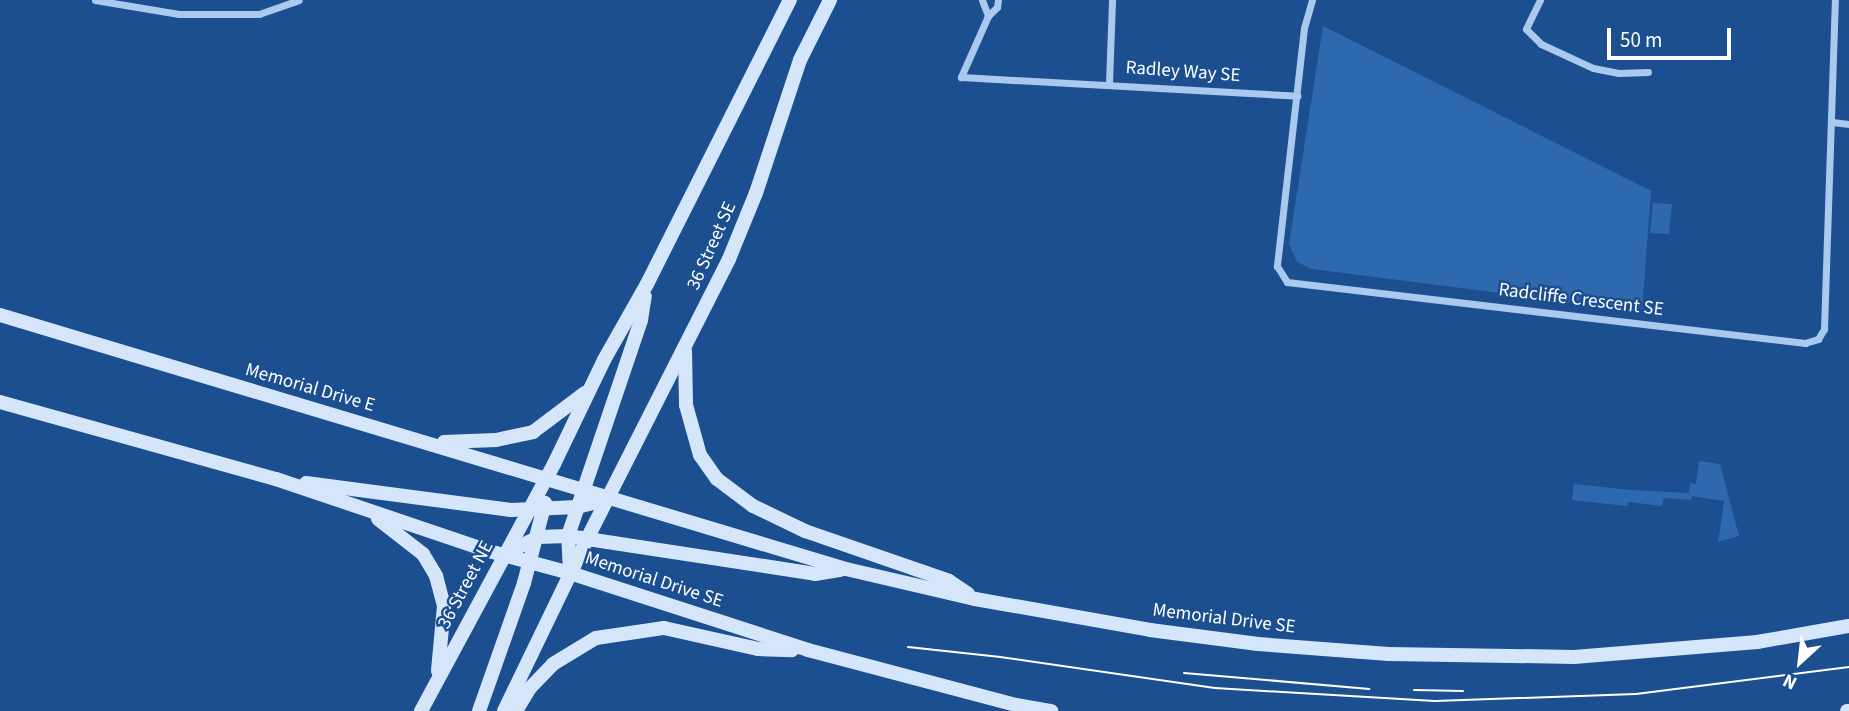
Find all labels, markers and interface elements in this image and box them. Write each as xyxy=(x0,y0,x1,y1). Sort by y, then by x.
scale bar xyxy=(1611,14,1735,58)
text: 50 m xyxy=(1620,25,1662,55)
street label: Radley Way SE xyxy=(1125,57,1241,87)
street label: 36 Street SE xyxy=(682,198,742,294)
street label: Radcliffe Crescent SE xyxy=(1497,279,1665,321)
street label: Memorial Drive E xyxy=(243,359,377,417)
street label: 36 Street NE xyxy=(433,537,499,633)
street label: Memorial Drive SE xyxy=(582,547,726,613)
street label: Memorial Drive SE xyxy=(1151,599,1297,639)
north arrow xyxy=(1765,627,1835,697)
text: N xyxy=(1778,666,1802,696)

